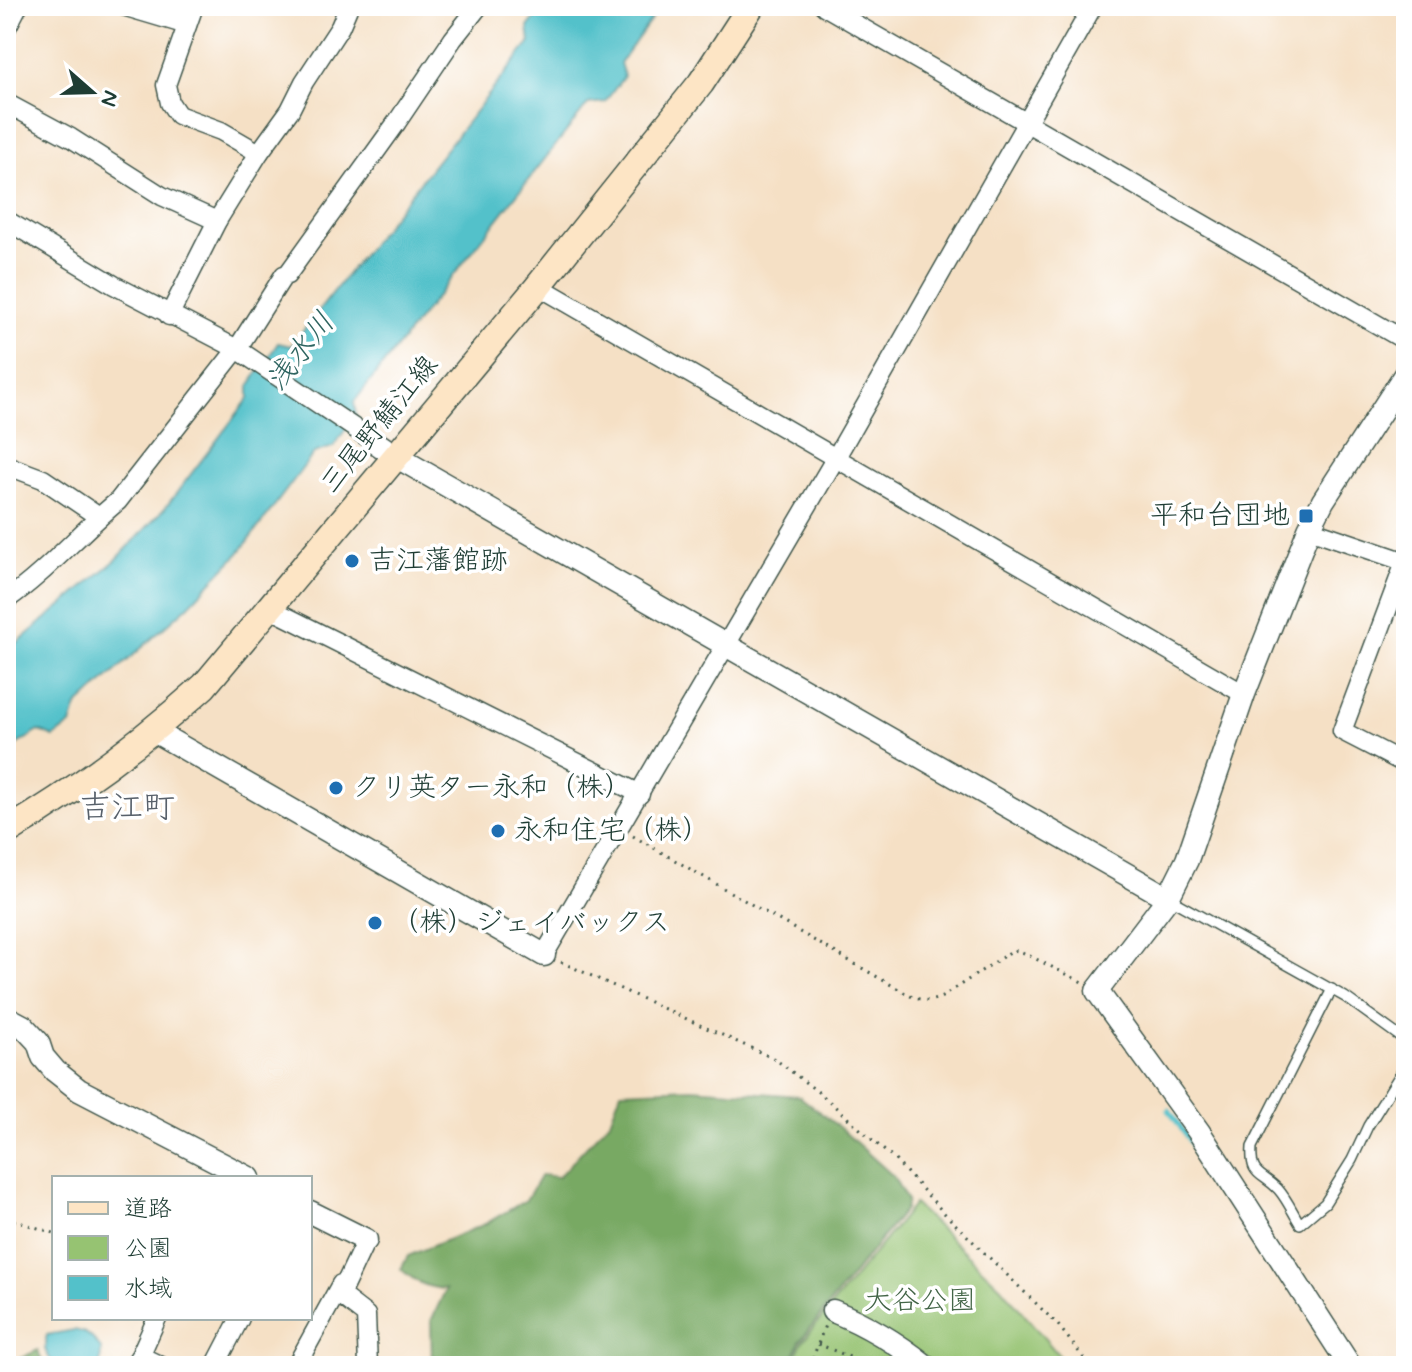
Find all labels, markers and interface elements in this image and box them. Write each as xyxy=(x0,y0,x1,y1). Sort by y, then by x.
north arrow xyxy=(52,52,132,132)
text: N xyxy=(93,86,125,110)
water label: 浅水川 xyxy=(258,305,344,399)
street label: 三尾野鯖江線 xyxy=(313,348,447,502)
place label: 平和台団地 xyxy=(1150,498,1290,535)
marker: 平和台団地 xyxy=(1297,507,1315,525)
place label: 吉江藩館跡 xyxy=(368,543,508,580)
marker: 吉江藩館跡 xyxy=(343,552,361,570)
place label: クリ英ター永和（株） xyxy=(352,770,632,807)
marker: クリ英ター永和（株） xyxy=(327,779,345,797)
district label: 吉江町 xyxy=(79,787,175,829)
place label: 永和住宅（株） xyxy=(514,813,710,850)
marker: 永和住宅（株） xyxy=(489,822,507,840)
place label: （株）ジェイバックス xyxy=(391,905,670,942)
marker: （株）ジェイバックス xyxy=(366,914,384,932)
legend xyxy=(52,1176,312,1320)
text: 道路 xyxy=(124,1194,172,1225)
text: 公園 xyxy=(124,1234,172,1265)
text: 水域 xyxy=(124,1274,172,1305)
park label: 大谷公園 xyxy=(864,1283,976,1320)

